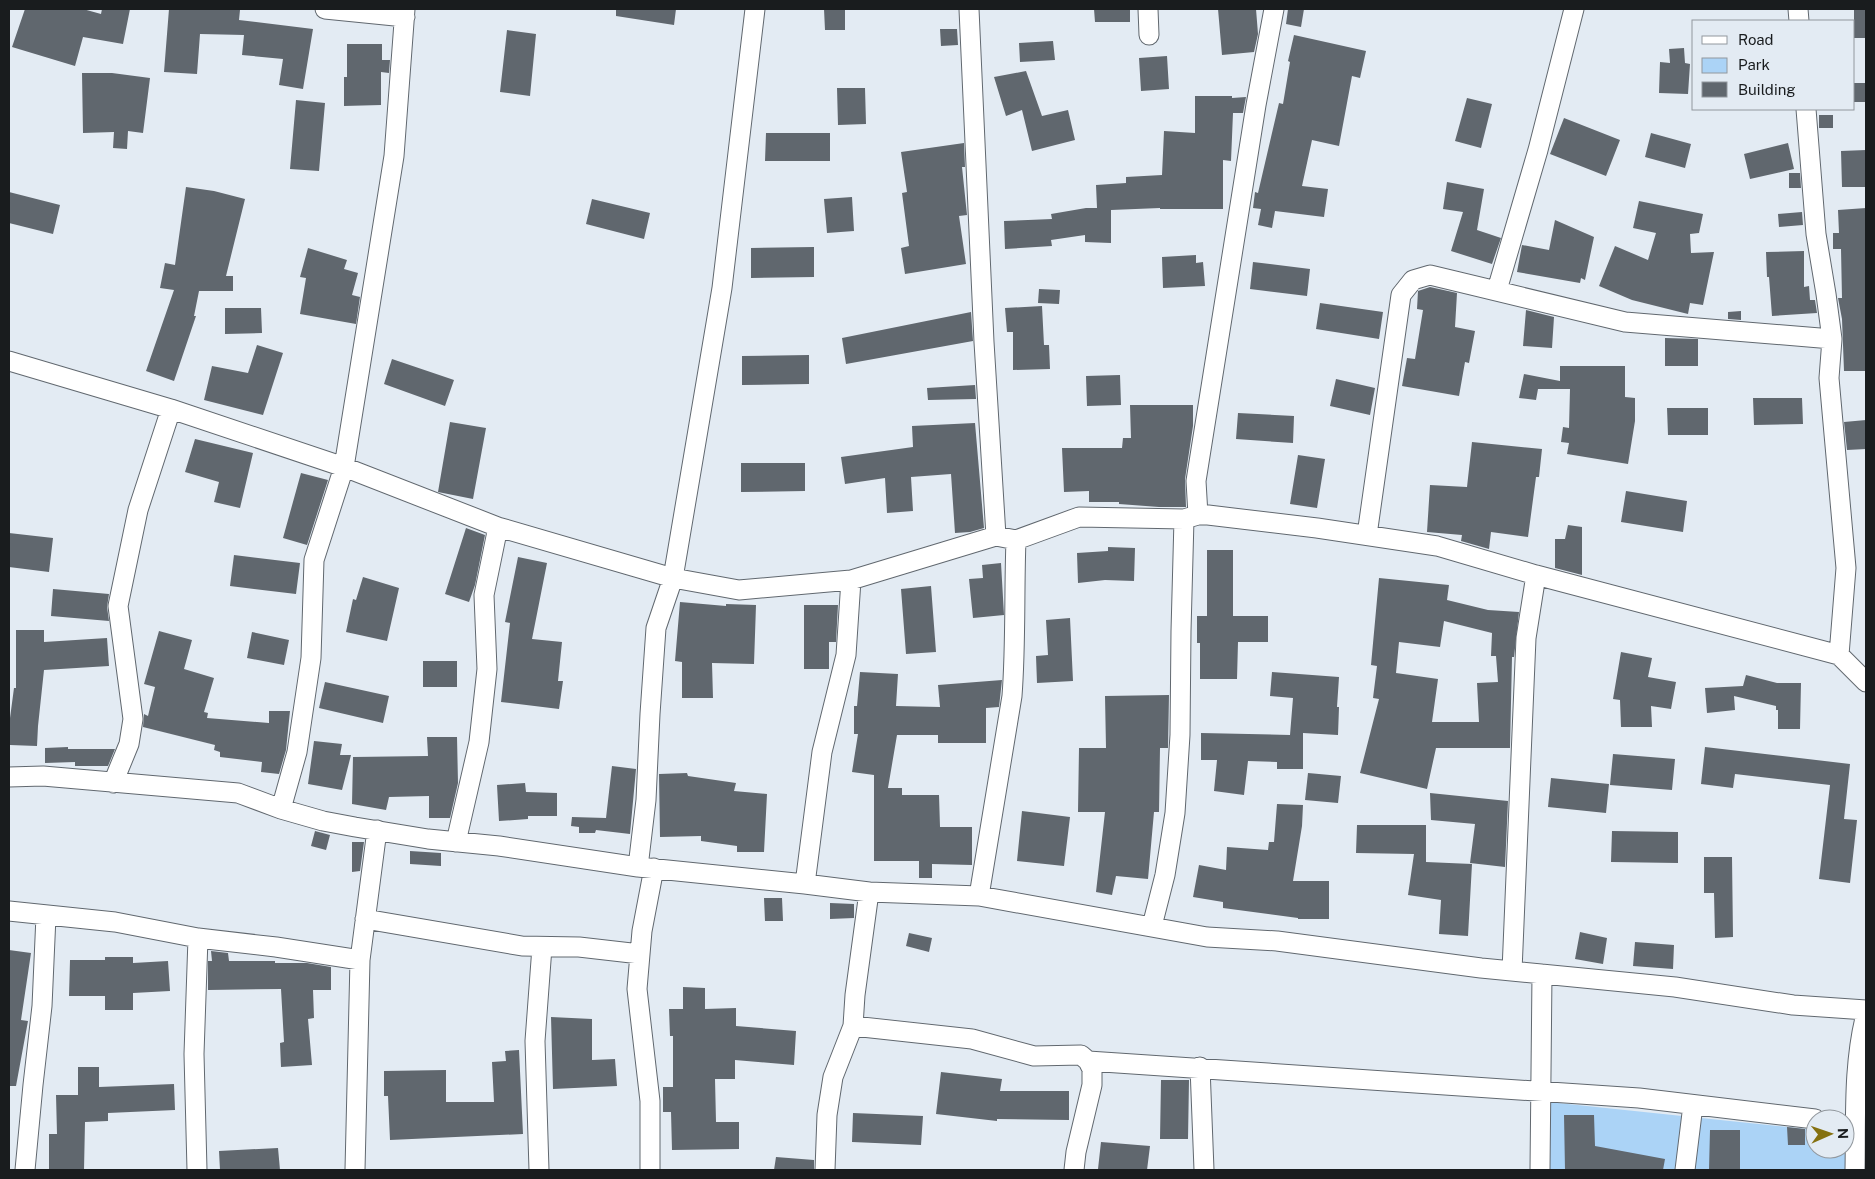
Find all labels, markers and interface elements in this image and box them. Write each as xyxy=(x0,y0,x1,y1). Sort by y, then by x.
legend xyxy=(1692,20,1855,110)
text: Road xyxy=(1738,31,1774,48)
text: Park xyxy=(1738,56,1770,73)
text: Building xyxy=(1738,81,1796,98)
north arrow xyxy=(1805,1109,1855,1159)
text: N xyxy=(1835,1128,1851,1139)

